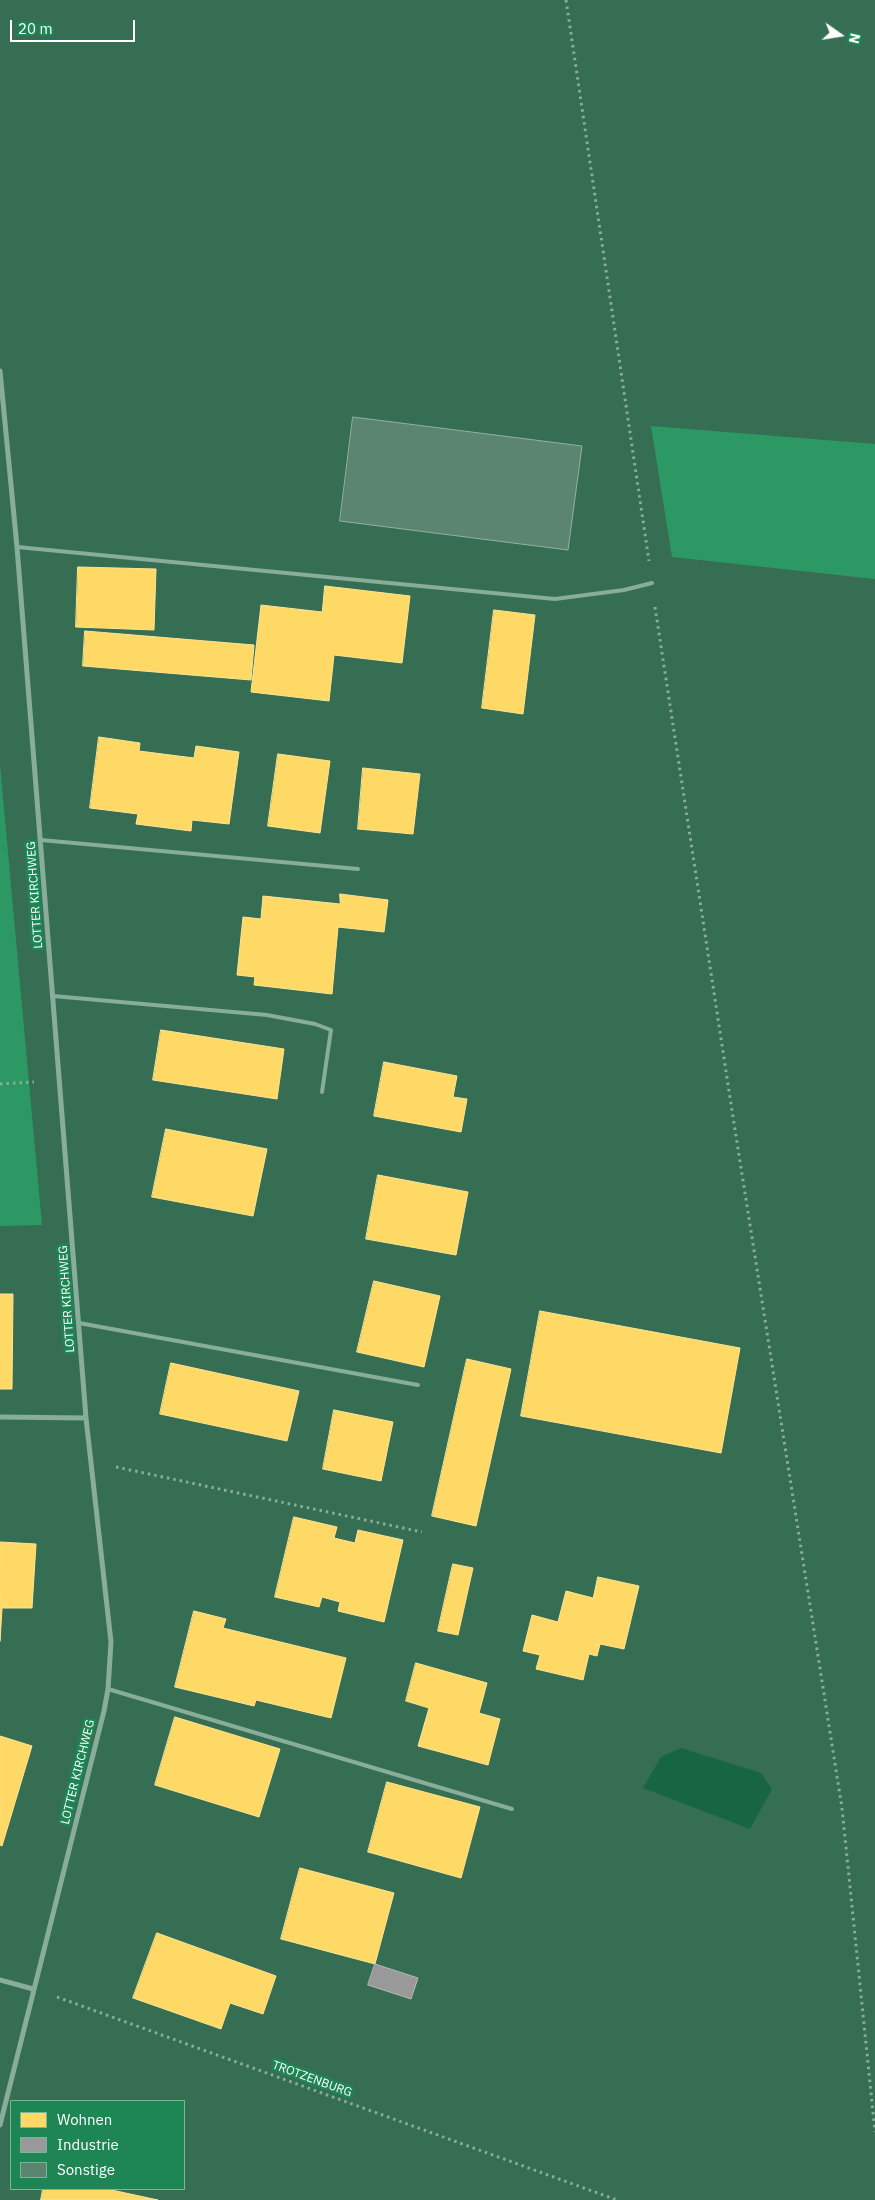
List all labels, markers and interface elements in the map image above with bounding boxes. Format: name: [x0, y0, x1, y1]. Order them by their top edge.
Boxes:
scale bar: [12, 10, 138, 42]
north arrow: [815, 10, 865, 60]
text: 20 m: [18, 19, 53, 38]
text: N: [845, 31, 865, 45]
street label: LOTTER KIRCHWEG: [24, 841, 46, 949]
street label: LOTTER KIRCHWEG: [56, 1245, 78, 1353]
street label: LOTTER KIRCHWEG: [58, 1718, 98, 1826]
street label: TROTZENBURG: [270, 2058, 354, 2100]
legend: [10, 2100, 185, 2190]
text: Wohnen: [57, 2110, 112, 2129]
text: Industrie: [57, 2135, 119, 2154]
text: Sonstige: [57, 2160, 115, 2179]

